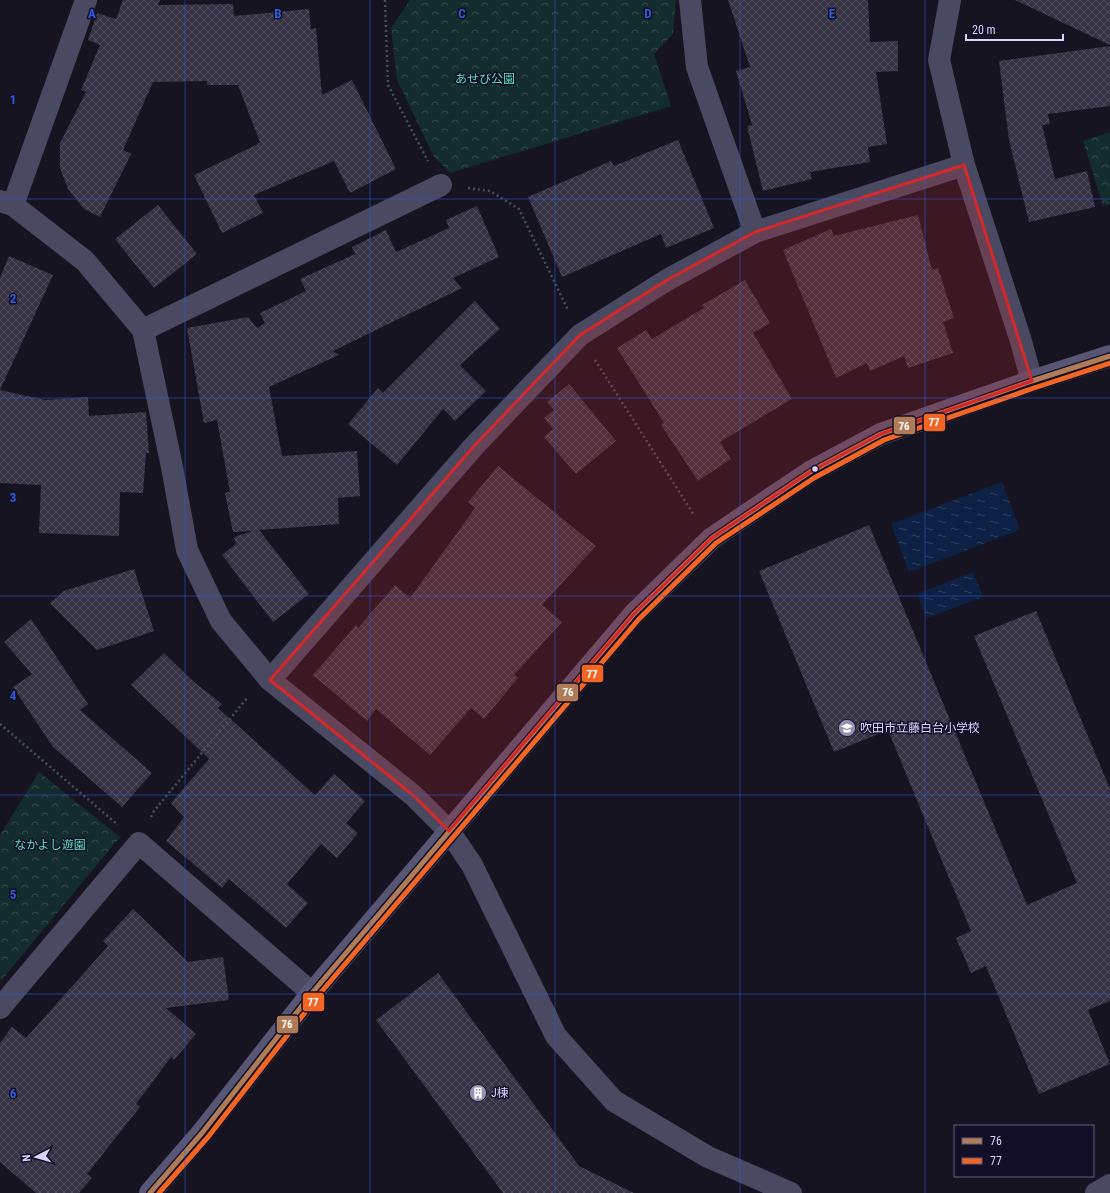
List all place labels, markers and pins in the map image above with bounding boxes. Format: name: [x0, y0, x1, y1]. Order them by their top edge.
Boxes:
unlabelled marker: [810, 464, 820, 474]
school or university icon: 吹田市立藤白台小学校: [837, 718, 857, 738]
place label: 吹田市立藤白台小学校: [860, 721, 980, 735]
building icon: J棟: [468, 1083, 488, 1103]
place label: J棟: [491, 1086, 509, 1100]

